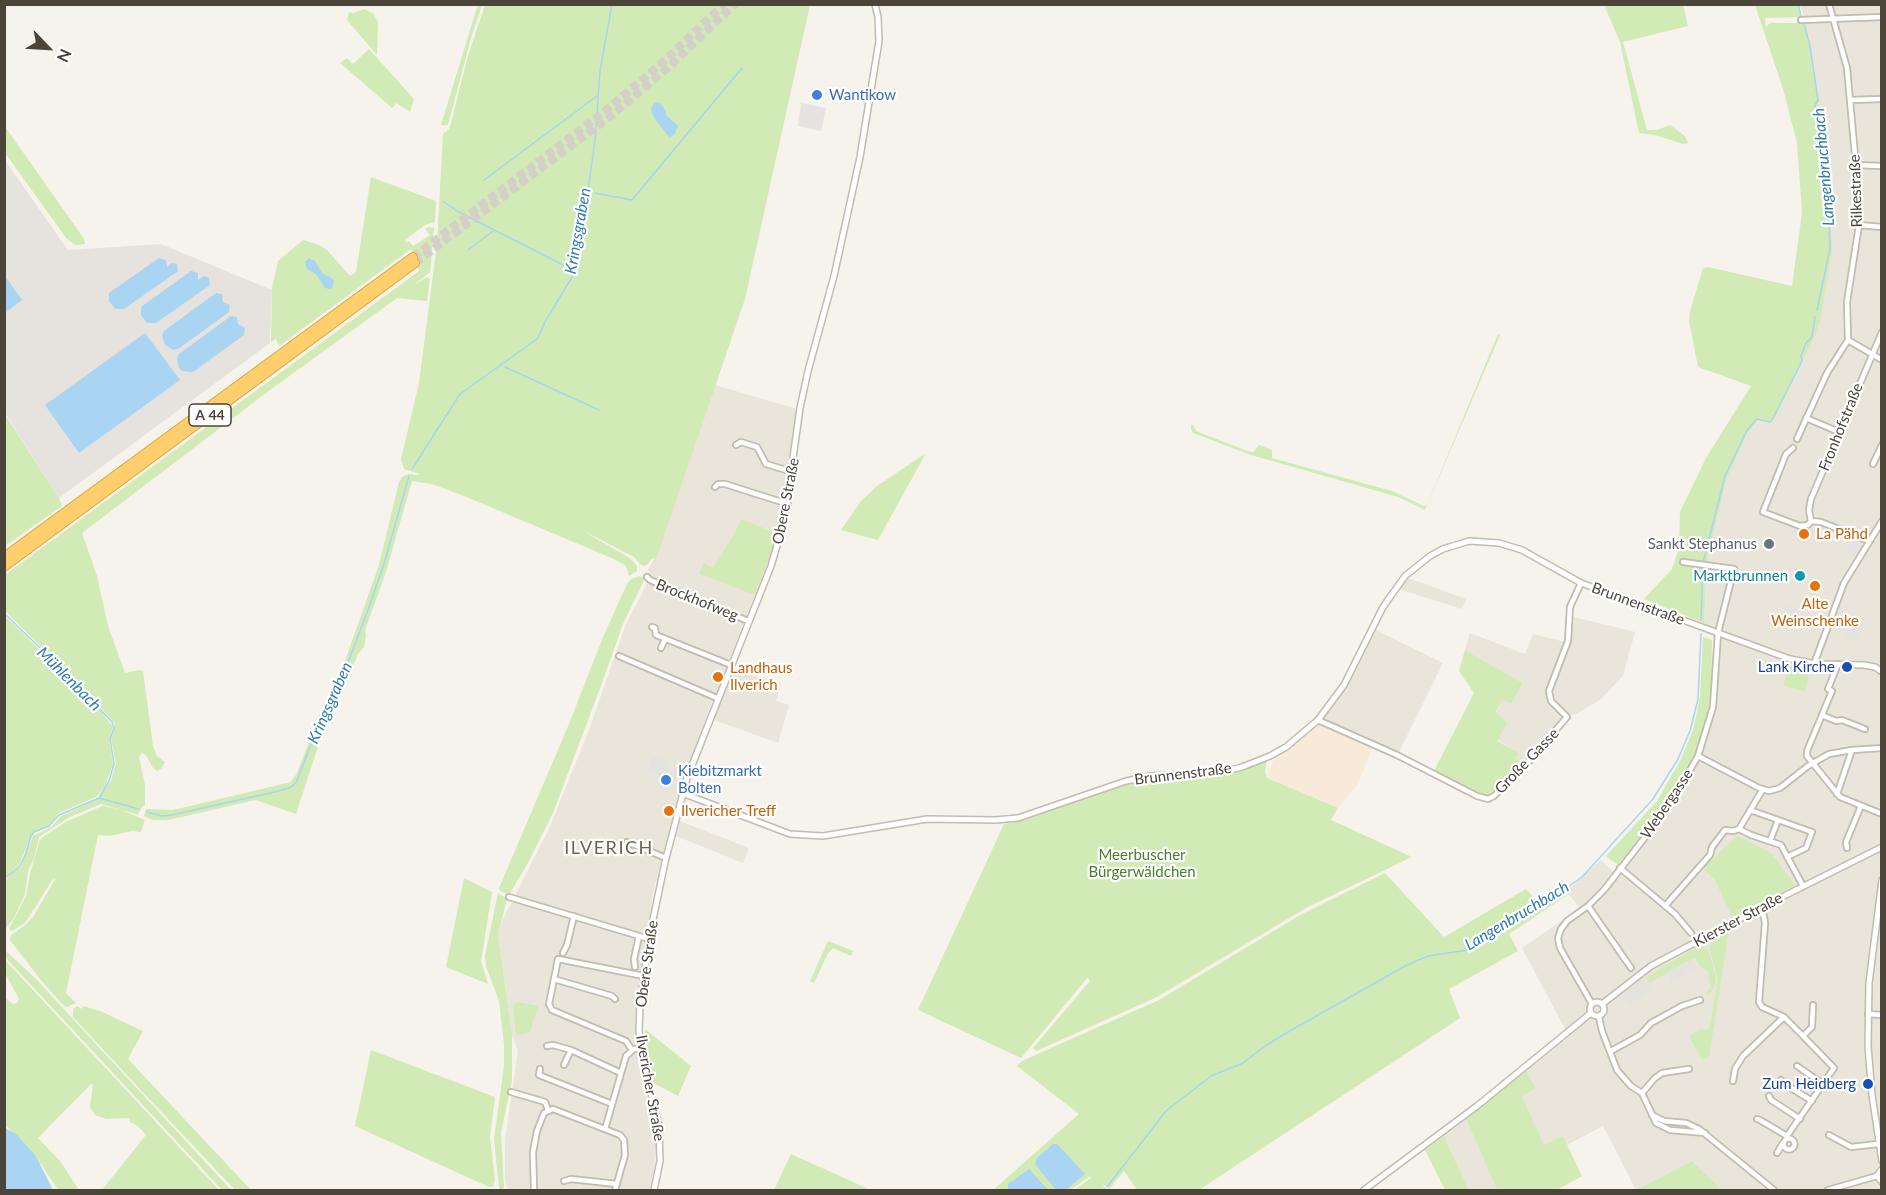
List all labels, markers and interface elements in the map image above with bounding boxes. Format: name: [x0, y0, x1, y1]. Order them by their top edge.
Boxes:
north arrow: [18, 18, 78, 78]
text: N: [54, 46, 76, 65]
place label: Wantikow: [829, 86, 896, 104]
marker: Wantikow: [810, 88, 824, 102]
water label: Langenbruchbach: [1809, 107, 1839, 227]
street label: Rilkestraße: [1846, 154, 1866, 228]
water label: Kringsgraben: [561, 186, 595, 276]
street label: Fronhofstraße: [1815, 380, 1867, 474]
road number: A 44: [189, 404, 231, 426]
street label: Obere Straße: [769, 456, 803, 546]
place label: La Pähd: [1816, 525, 1868, 543]
marker: La Pähd: [1797, 527, 1811, 541]
place label: Sankt Stephanus: [1648, 535, 1757, 553]
marker: Sankt Stephanus: [1762, 537, 1776, 551]
place label: Marktbrunnen: [1693, 567, 1788, 585]
marker: Marktbrunnen: [1793, 569, 1807, 583]
street label: Brockhofweg: [653, 575, 741, 625]
street label: Brunnenstraße: [1589, 579, 1687, 629]
marker: Alte Weinschenke: [1808, 579, 1822, 593]
place label: Alte Weinschenke: [1771, 595, 1859, 630]
water label: Mühlenbach: [33, 643, 105, 715]
place label: Lank Kirche: [1758, 658, 1835, 676]
water label: Kringsgraben: [304, 659, 356, 747]
place label: Landhaus Ilverich: [730, 659, 793, 694]
marker: Lank Kirche: [1840, 660, 1854, 674]
marker: Landhaus Ilverich: [711, 670, 725, 684]
street label: Große Gasse: [1491, 724, 1563, 798]
street label: Brunnenstraße: [1133, 759, 1233, 789]
place label: Kiebitzmarkt Bolten: [678, 762, 762, 797]
street label: Webergasse: [1637, 766, 1697, 842]
marker: Kiebitzmarkt Bolten: [659, 773, 673, 787]
place label: Ilvericher Treff: [681, 802, 776, 820]
marker: Ilvericher Treff: [662, 804, 676, 818]
district label: ILVERICH: [564, 837, 654, 859]
park label: Meerbuscher Bürgerwäldchen: [1088, 846, 1196, 881]
water label: Langenbruchbach: [1461, 877, 1573, 955]
street label: Kierster Straße: [1690, 889, 1786, 951]
street label: Obere Straße: [632, 919, 662, 1009]
street label: Ilvericher Straße: [632, 1034, 668, 1142]
place label: Zum Heidberg: [1762, 1075, 1856, 1093]
marker: Zum Heidberg: [1861, 1077, 1875, 1091]

